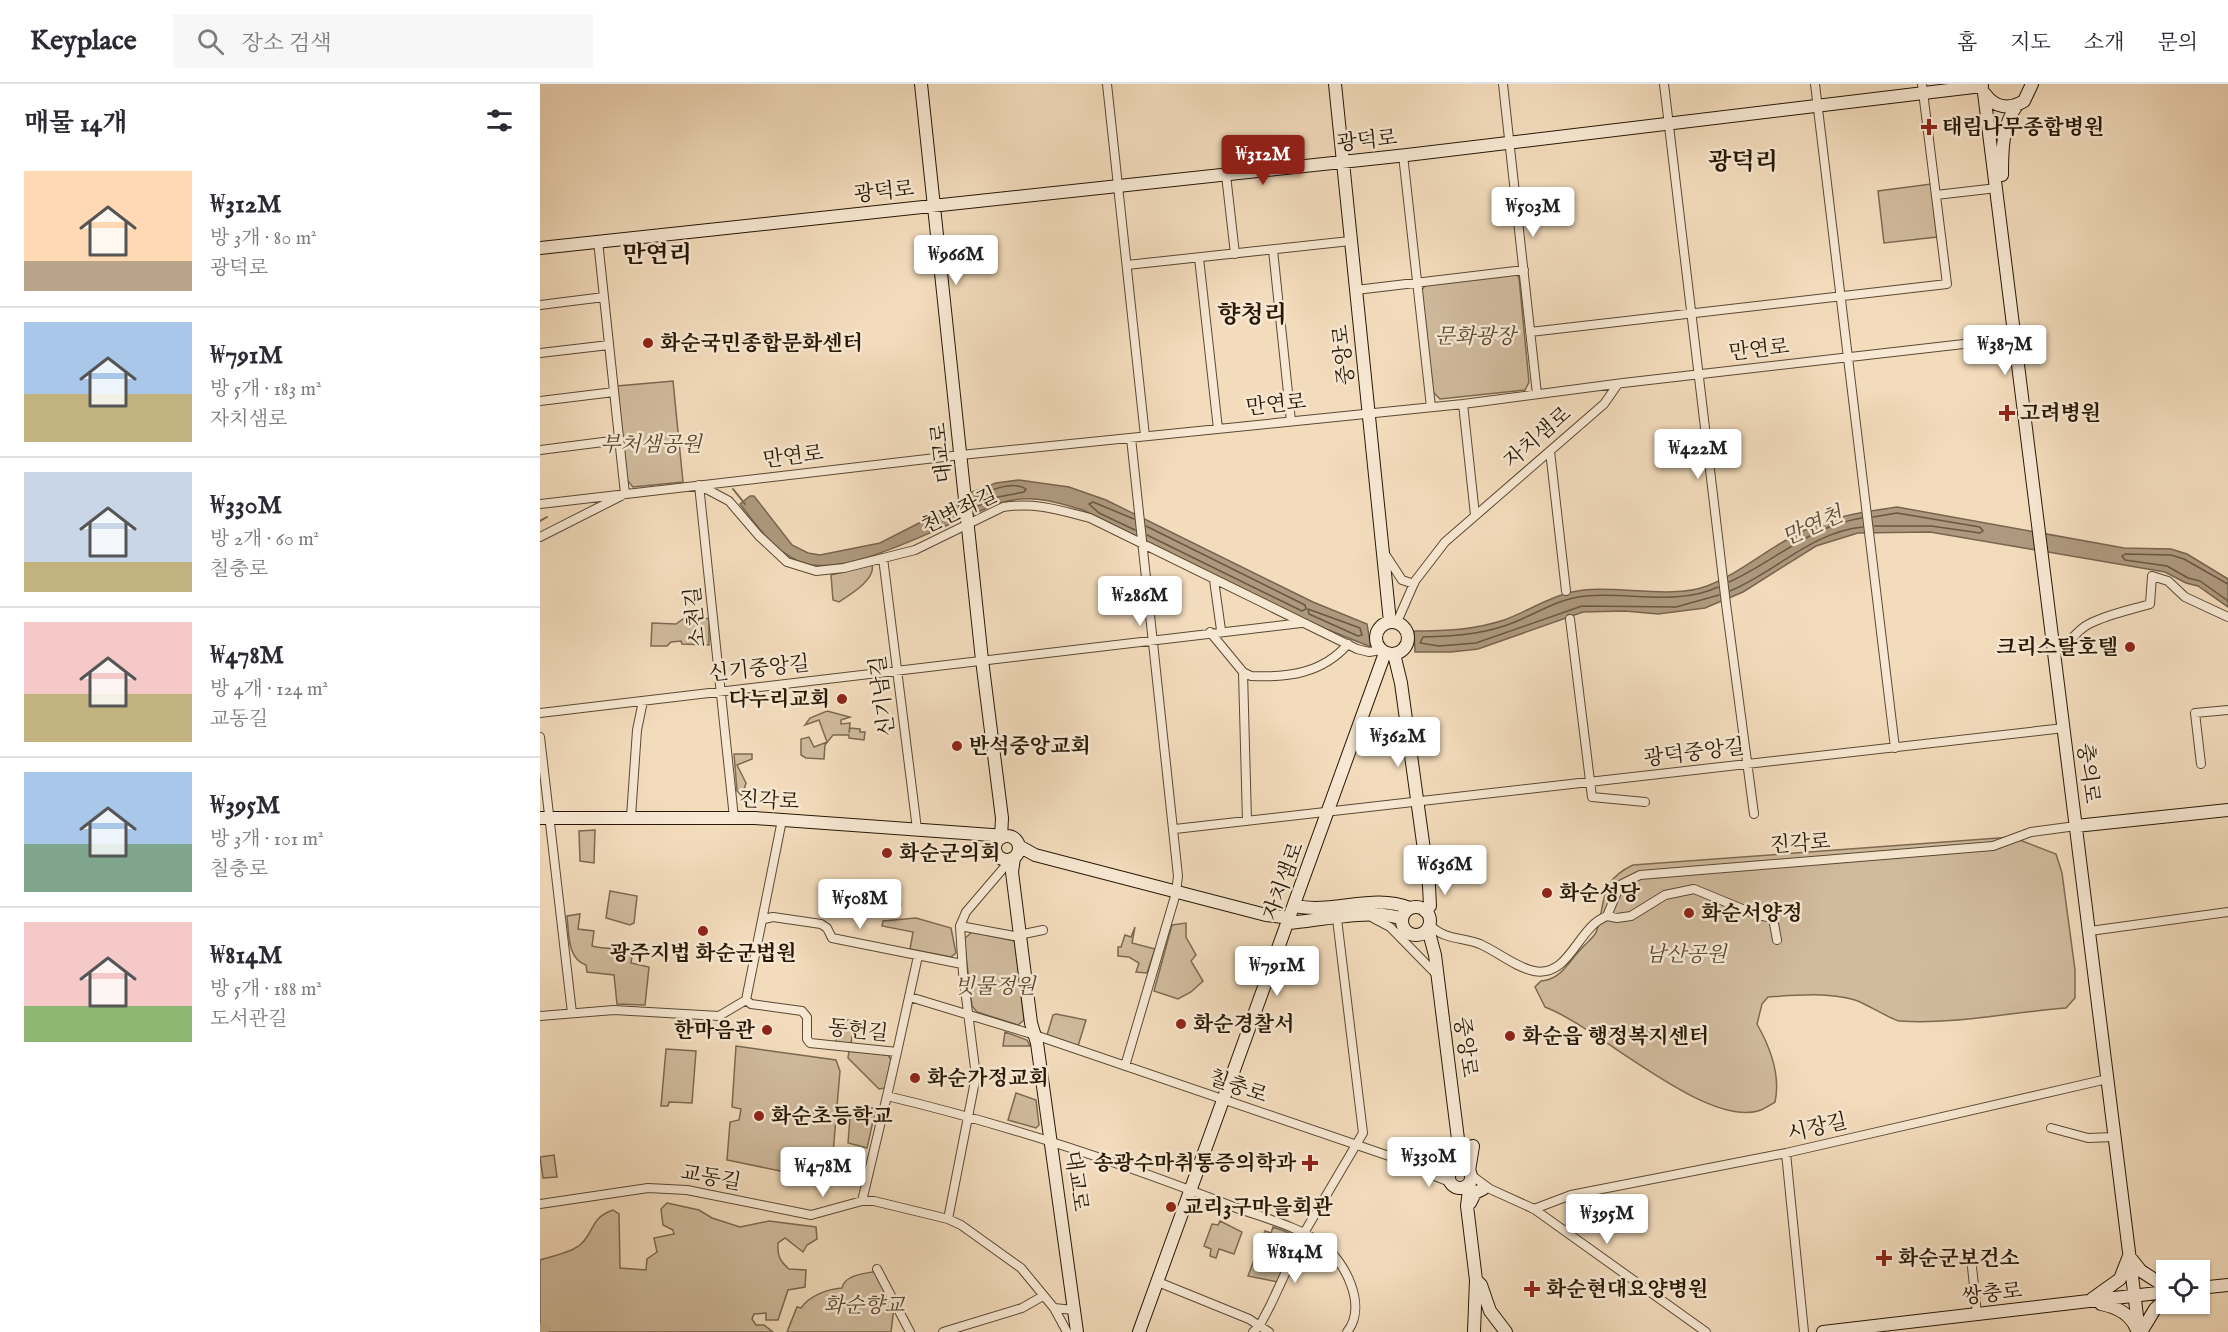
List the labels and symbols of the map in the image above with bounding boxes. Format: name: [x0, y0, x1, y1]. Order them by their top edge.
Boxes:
place label: 태림나무종합병원: [1942, 115, 2104, 142]
marker: 태림나무종합병원: [1920, 118, 1938, 136]
street label: 광덕로: [1335, 125, 1399, 158]
pin: ₩312M: [1221, 135, 1305, 186]
district label: 광덕리: [1708, 147, 1778, 178]
street label: 광덕로: [852, 176, 916, 209]
pin: ₩503M: [1491, 187, 1575, 238]
pin: ₩966M: [914, 235, 998, 286]
district label: 만연리: [622, 240, 692, 271]
district label: 향청리: [1217, 300, 1287, 331]
street label: 중앙로: [1328, 323, 1361, 387]
park label: 문화광장: [1434, 324, 1518, 351]
pin: ₩387M: [1963, 325, 2047, 376]
place label: 화순국민종합문화센터: [660, 331, 863, 358]
street label: 만연로: [1727, 334, 1791, 367]
marker: 화순국민종합문화센터: [641, 336, 655, 350]
street label: 만연로: [1244, 389, 1308, 422]
street label: 자치샘로: [1499, 401, 1577, 475]
place label: 고려병원: [2020, 401, 2101, 428]
marker: 고려병원: [1998, 404, 2016, 422]
street label: 대교로: [926, 421, 959, 485]
pin: ₩422M: [1656, 429, 1740, 480]
park label: 부처샘공원: [600, 432, 703, 459]
street label: 만연로: [761, 440, 825, 475]
street label: 천변좌길: [917, 482, 1002, 541]
water label: 만연천: [1778, 500, 1849, 553]
pin: ₩286M: [1098, 576, 1182, 627]
street label: 소천길: [680, 585, 713, 649]
place label: 크리스탈호텔: [1996, 635, 2118, 662]
marker: 크리스탈호텔: [2123, 640, 2137, 654]
street label: 신기중앙길: [707, 651, 811, 688]
street label: 신기남길: [865, 654, 902, 738]
place label: 다누리교회: [729, 687, 830, 714]
marker: 다누리교회: [835, 692, 849, 706]
pin: ₩362M: [1356, 717, 1440, 768]
place label: 반석중앙교회: [969, 734, 1091, 761]
street label: 광덕중앙길: [1642, 734, 1746, 773]
marker: 반석중앙교회: [950, 739, 964, 753]
street label: 충의로: [2070, 741, 2105, 805]
street label: 진각로: [738, 786, 800, 817]
street label: 진각로: [1769, 829, 1831, 860]
street label: 자치샘로: [1258, 839, 1311, 924]
place label: 화순군의회: [899, 841, 1000, 868]
pin: ₩636M: [1403, 845, 1487, 896]
marker: 화순군의회: [880, 846, 894, 860]
pin: ₩508M: [818, 879, 902, 930]
place label: 화순성당: [1559, 881, 1641, 908]
marker: 화순성당: [1540, 886, 1554, 900]
place label: 화순서양정: [1701, 901, 1802, 928]
marker: 화순서양정: [1682, 906, 1696, 920]
marker: 광주지법 화순군법원: [696, 924, 710, 938]
place label: 광주지법 화순군법원: [609, 941, 797, 968]
park label: 남산공원: [1645, 942, 1728, 969]
pin: ₩791M: [1235, 946, 1319, 997]
park label: 빗물정원: [954, 974, 1037, 1001]
place label: 화순경찰서: [1193, 1012, 1294, 1039]
street label: 동헌길: [826, 1015, 890, 1048]
street label: 중앙로: [1447, 1015, 1482, 1079]
marker: 화순경찰서: [1174, 1017, 1188, 1031]
place label: 한마음관: [674, 1018, 756, 1045]
marker: 한마음관: [760, 1023, 774, 1037]
place label: 화순읍 행정복지센터: [1522, 1024, 1709, 1051]
marker: 화순읍 행정복지센터: [1503, 1029, 1517, 1043]
street label: 칠충로: [1204, 1065, 1271, 1110]
place label: 화순가정교회: [927, 1066, 1049, 1093]
marker: 화순가정교회: [908, 1071, 922, 1085]
place label: 화순초등학교: [771, 1104, 893, 1131]
street label: 시장길: [1785, 1108, 1850, 1148]
marker: 화순초등학교: [752, 1109, 766, 1123]
pin: ₩330M: [1387, 1137, 1471, 1188]
pin: ₩478M: [781, 1147, 865, 1198]
street label: 대교로: [1058, 1149, 1093, 1213]
place label: 송광수마취통증의학과: [1093, 1151, 1297, 1178]
marker: 송광수마취통증의학과: [1301, 1154, 1319, 1172]
street label: 교동길: [678, 1160, 743, 1197]
pin: ₩395M: [1565, 1194, 1649, 1245]
place label: 교리3구마을회관: [1183, 1195, 1334, 1222]
marker: 교리3구마을회관: [1164, 1200, 1178, 1214]
pin: ₩814M: [1253, 1233, 1337, 1284]
place label: 화순군보건소: [1898, 1246, 2020, 1273]
marker: 화순군보건소: [1875, 1249, 1893, 1267]
place label: 화순현대요양병원: [1546, 1277, 1708, 1304]
street label: 쌍충로: [1960, 1278, 2024, 1311]
marker: 화순현대요양병원: [1523, 1280, 1541, 1298]
park label: 화순향교: [823, 1293, 905, 1320]

